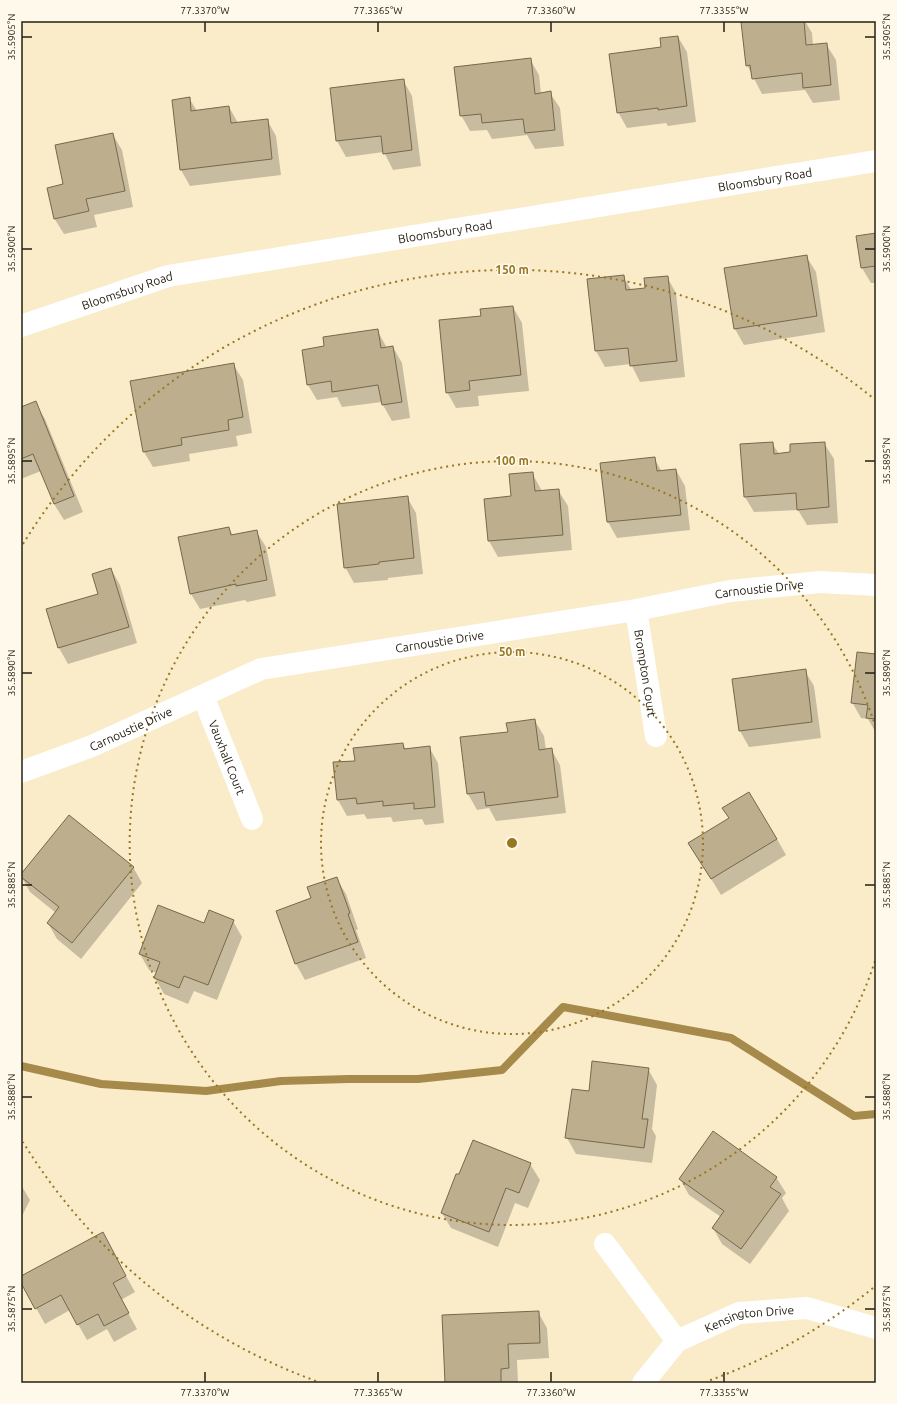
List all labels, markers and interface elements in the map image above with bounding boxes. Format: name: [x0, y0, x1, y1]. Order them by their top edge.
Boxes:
text: 77.3370°W: [181, 5, 229, 16]
text: 77.3365°W: [354, 5, 402, 16]
text: 77.3360°W: [527, 5, 575, 16]
text: 77.3355°W: [700, 5, 748, 16]
text: 35.5905°N: [6, 14, 17, 60]
text: 35.5905°N: [881, 14, 892, 60]
street label: Bloomsbury Road: [717, 165, 813, 193]
street label: Bloomsbury Road: [397, 217, 493, 245]
text: 35.5900°N: [6, 226, 17, 272]
text: 35.5900°N: [881, 226, 892, 272]
text: 150 m: [495, 263, 529, 276]
street label: Bloomsbury Road: [80, 269, 173, 311]
text: 35.5895°N: [6, 438, 17, 484]
text: 35.5895°N: [881, 438, 892, 484]
text: 100 m: [495, 454, 529, 467]
street label: Carnoustie Drive: [713, 577, 804, 600]
street label: Carnoustie Drive: [394, 628, 485, 654]
street label: Brompton Court: [633, 629, 659, 718]
text: 50 m: [499, 645, 525, 658]
text: 35.5890°N: [6, 650, 17, 696]
text: 35.5890°N: [881, 650, 892, 696]
street label: Carnoustie Drive: [87, 704, 174, 753]
street label: Vauxhall Court: [207, 718, 248, 797]
centre of rings: [505, 836, 519, 850]
text: 35.5885°N: [6, 862, 17, 908]
text: 35.5885°N: [881, 862, 892, 908]
text: 35.5880°N: [6, 1074, 17, 1120]
text: 35.5880°N: [881, 1074, 892, 1120]
text: 35.5875°N: [6, 1286, 17, 1332]
text: 35.5875°N: [881, 1286, 892, 1332]
street label: Kensington Drive: [702, 1302, 794, 1334]
text: 77.3370°W: [181, 1387, 229, 1398]
text: 77.3365°W: [354, 1387, 402, 1398]
text: 77.3360°W: [527, 1387, 575, 1398]
text: 77.3355°W: [700, 1387, 748, 1398]

